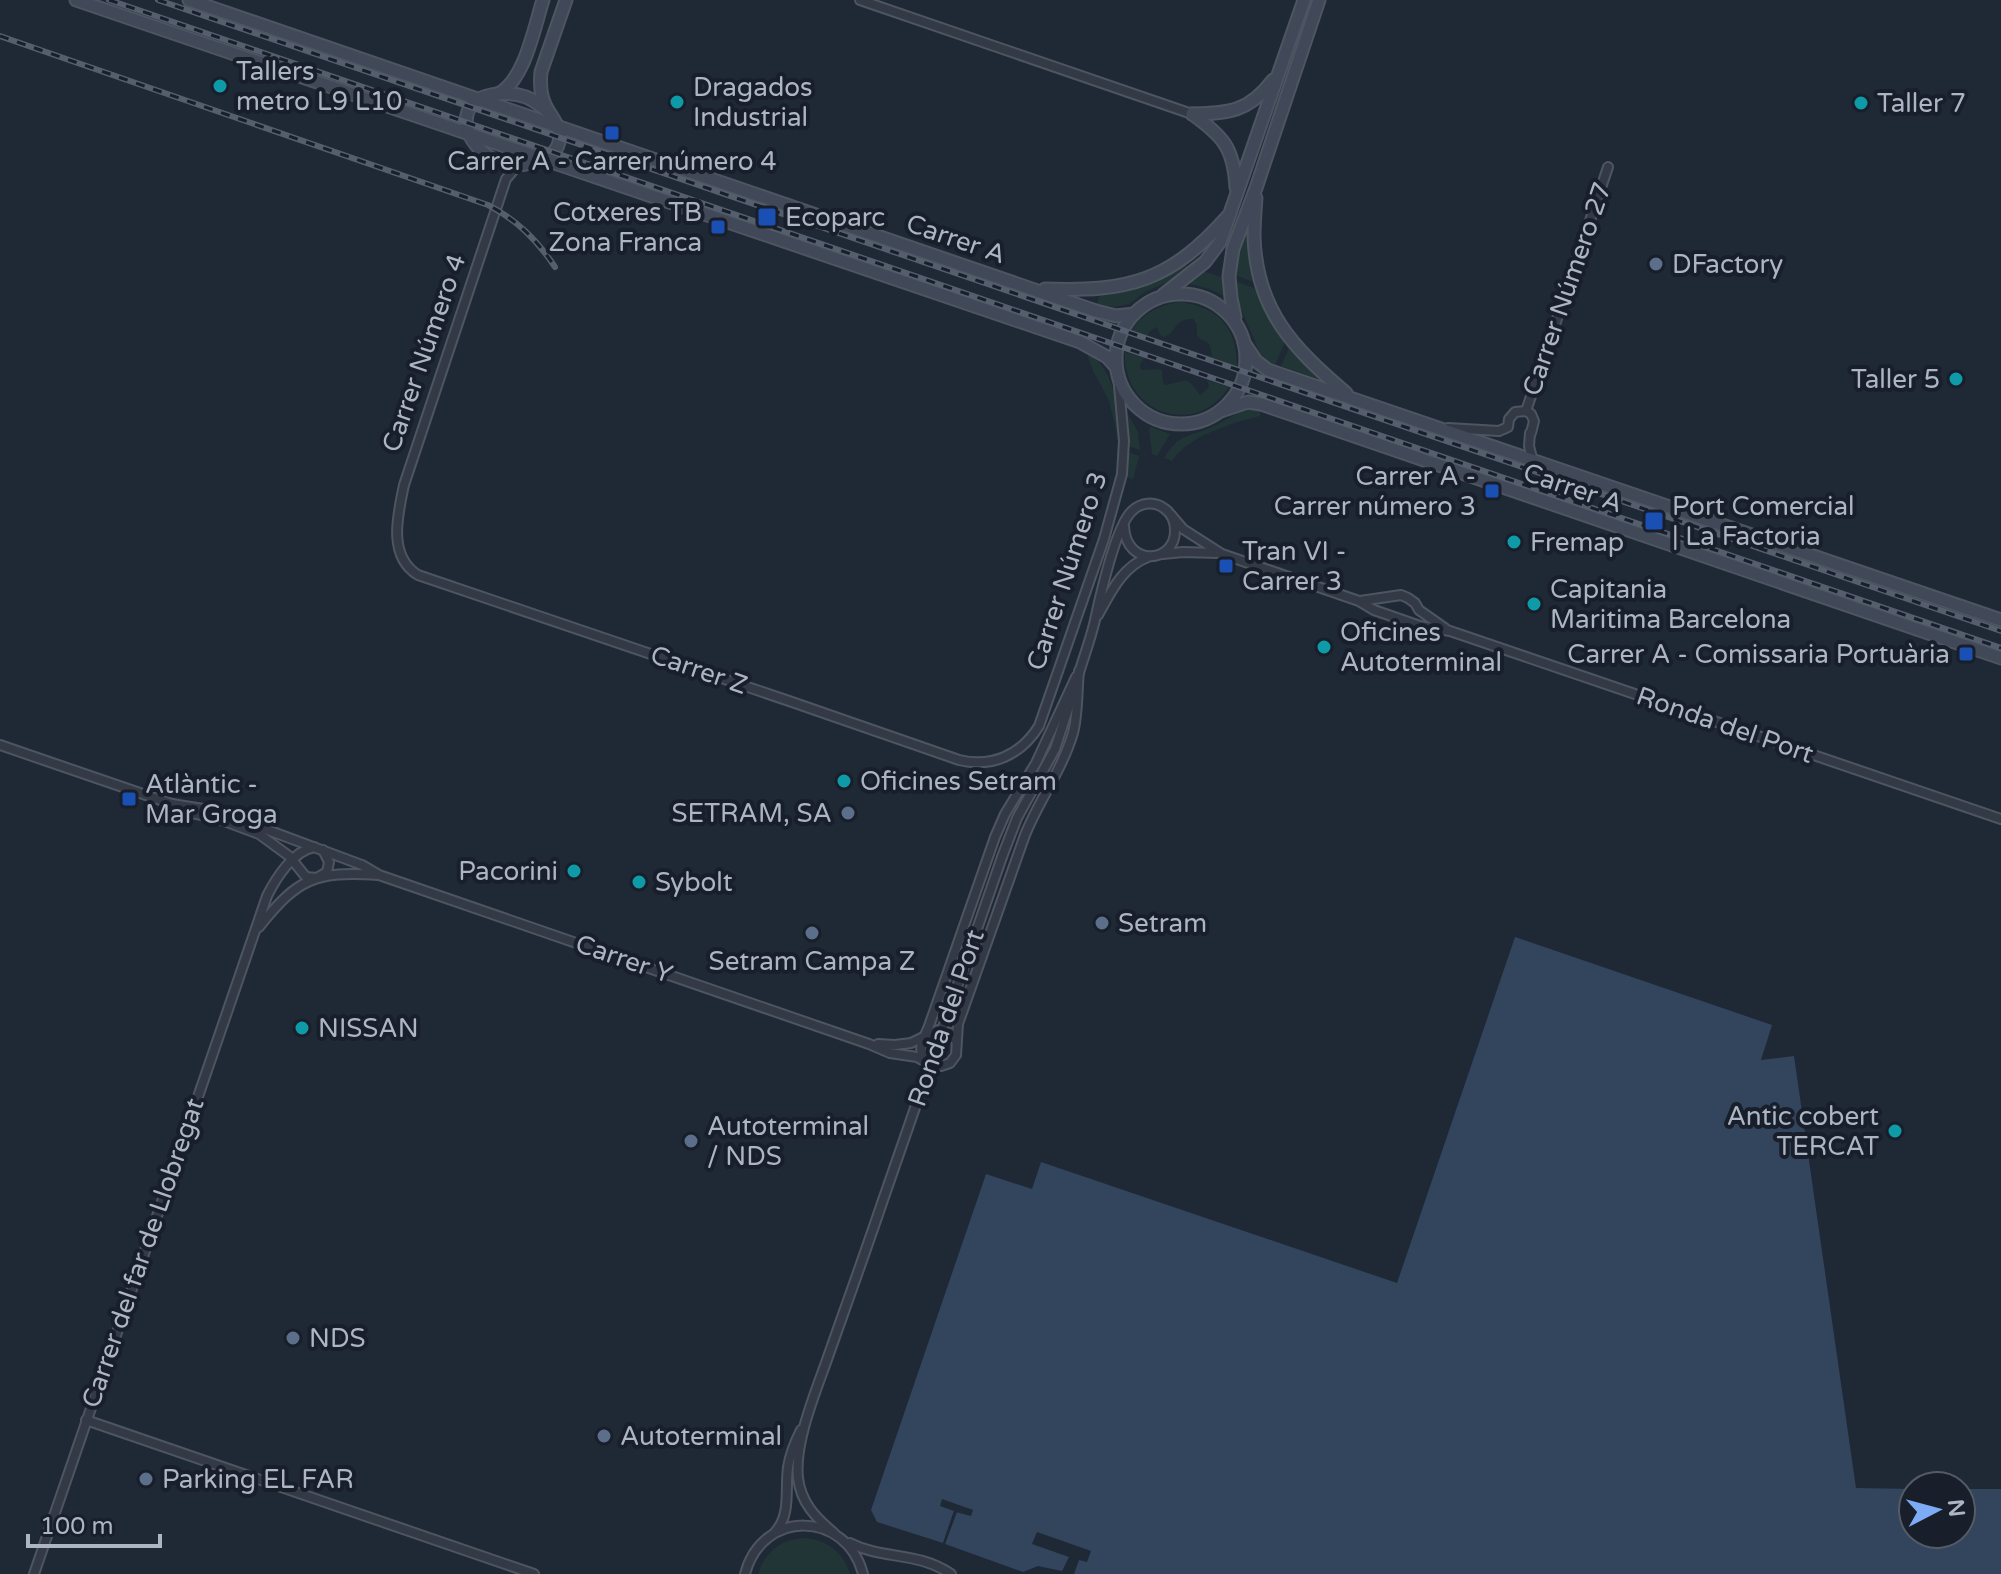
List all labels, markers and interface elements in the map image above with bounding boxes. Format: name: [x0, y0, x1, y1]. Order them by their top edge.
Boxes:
place label: Tallers metro L9 L10: [236, 56, 402, 117]
place label: Dragados Industrial: [693, 72, 813, 133]
marker: Tallers metro L9 L10: [211, 77, 229, 95]
place label: Taller 7: [1877, 88, 1966, 119]
marker: Dragados Industrial: [668, 93, 686, 111]
marker: Taller 7: [1852, 94, 1870, 112]
marker: Carrer A - Carrer número 4: [603, 124, 621, 142]
place label: Carrer A - Carrer número 4: [447, 146, 777, 177]
street label: Carrer Número 27: [1516, 178, 1618, 400]
place label: Cotxeres TB Zona Franca: [548, 197, 702, 258]
place label: Ecoparc: [785, 202, 885, 233]
marker: Ecoparc: [756, 206, 778, 228]
street label: Carrer A: [902, 208, 1010, 270]
marker: Cotxeres TB Zona Franca: [709, 218, 727, 236]
place label: DFactory: [1672, 249, 1783, 280]
street label: Carrer Número 4: [376, 250, 472, 456]
marker: DFactory: [1647, 255, 1665, 273]
place label: Taller 5: [1851, 364, 1940, 395]
marker: Taller 5: [1947, 370, 1965, 388]
street label: Carrer A: [1519, 457, 1627, 519]
place label: Carrer A - Carrer número 3: [1274, 461, 1476, 522]
street label: Carrer Número 3: [1020, 468, 1114, 674]
marker: Carrer A - Carrer número 3: [1483, 482, 1501, 500]
place label: Port Comercial | La Factoria: [1672, 491, 1855, 552]
marker: Port Comercial | La Factoria: [1643, 510, 1665, 532]
place label: Fremap: [1530, 527, 1624, 558]
marker: Fremap: [1505, 533, 1523, 551]
place label: Tran VI - Carrer 3: [1242, 536, 1346, 597]
marker: Tran VI - Carrer 3: [1217, 557, 1235, 575]
place label: Capitania Maritima Barcelona: [1550, 574, 1791, 635]
marker: Capitania Maritima Barcelona: [1525, 595, 1543, 613]
place label: Oficines Autoterminal: [1340, 617, 1502, 678]
marker: Oficines Autoterminal: [1315, 638, 1333, 656]
street label: Carrer Z: [647, 639, 751, 701]
place label: Carrer A - Comissaria Portuària: [1567, 639, 1950, 670]
marker: Carrer A - Comissaria Portuària: [1957, 645, 1975, 663]
street label: Ronda del Port: [1632, 680, 1818, 770]
place label: Oficines Setram: [860, 766, 1057, 797]
place label: Atlàntic - Mar Groga: [145, 769, 278, 830]
marker: Oficines Setram: [835, 772, 853, 790]
marker: Atlàntic - Mar Groga: [120, 790, 138, 808]
place label: SETRAM, SA: [672, 798, 832, 829]
marker: SETRAM, SA: [839, 804, 857, 822]
place label: Pacorini: [458, 856, 558, 887]
marker: Pacorini: [565, 862, 583, 880]
place label: Sybolt: [655, 867, 733, 898]
marker: Sybolt: [630, 873, 648, 891]
place label: Setram: [1118, 908, 1207, 939]
marker: Setram: [1093, 914, 1111, 932]
marker: Setram Campa Z: [803, 924, 821, 942]
street label: Ronda del Port: [901, 925, 991, 1111]
street label: Carrer Y: [572, 928, 676, 990]
place label: Setram Campa Z: [709, 946, 915, 977]
place label: NISSAN: [318, 1013, 419, 1044]
marker: NISSAN: [293, 1019, 311, 1037]
street label: Carrer del far de Llobregat: [75, 1094, 211, 1412]
place label: Antic cobert TERCAT: [1727, 1101, 1879, 1162]
place label: Autoterminal / NDS: [707, 1111, 869, 1172]
marker: Antic cobert TERCAT: [1886, 1122, 1904, 1140]
marker: Autoterminal / NDS: [682, 1132, 700, 1150]
place label: NDS: [309, 1323, 365, 1354]
marker: NDS: [284, 1329, 302, 1347]
place label: Autoterminal: [620, 1421, 782, 1452]
marker: Autoterminal: [595, 1427, 613, 1445]
place label: Parking EL FAR: [162, 1464, 354, 1495]
marker: Parking EL FAR: [137, 1470, 155, 1488]
north arrow: [1897, 1470, 1977, 1550]
scale bar: [28, 1498, 160, 1548]
text: N: [1942, 1498, 1970, 1518]
text: 100 m: [40, 1512, 114, 1541]

